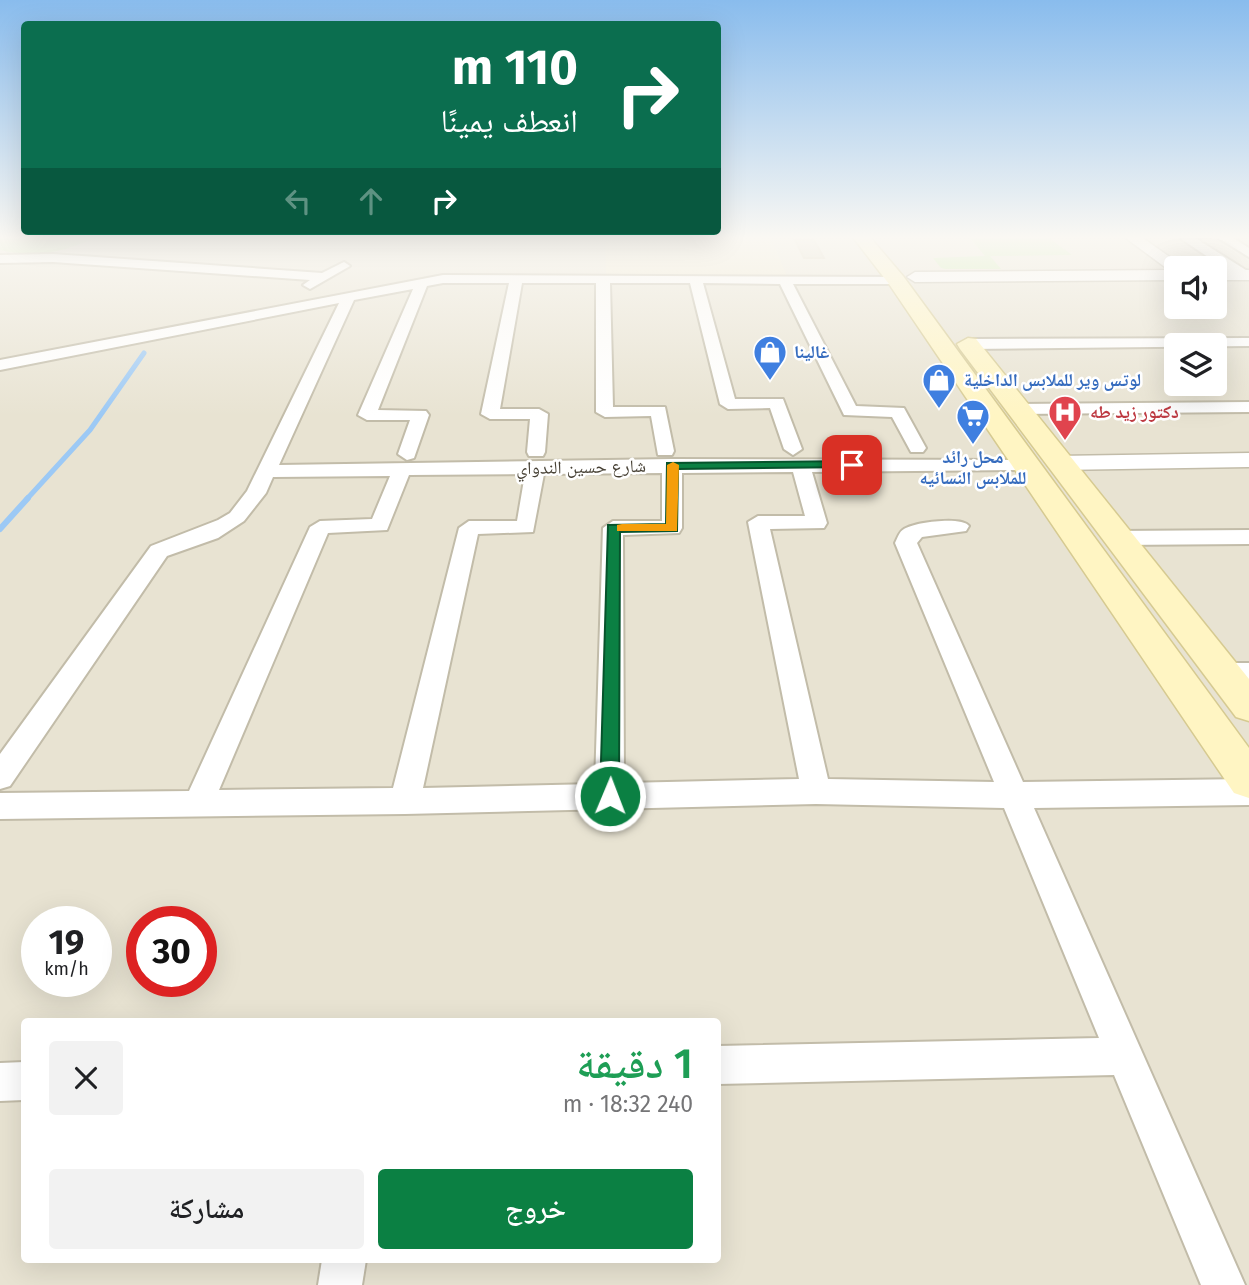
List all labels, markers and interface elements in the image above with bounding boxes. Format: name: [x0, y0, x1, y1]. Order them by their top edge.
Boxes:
text: 110 m: [452, 38, 578, 97]
icon: right: [602, 49, 693, 140]
text: انعطف يمينًا: [440, 102, 578, 140]
icon: left: [279, 182, 317, 220]
icon: ahead: [352, 182, 390, 220]
icon: right: [425, 182, 463, 220]
map controls: [1164, 256, 1227, 396]
button: sound: [1164, 256, 1227, 319]
shop icon: غالينا: [751, 333, 789, 382]
button: layers: [1164, 333, 1227, 396]
place label: غالينا: [794, 341, 829, 363]
shop icon: لوتس وير للملابس الداخلية: [920, 361, 958, 410]
place label: لوتس وير للملابس الداخلية: [964, 369, 1141, 391]
hospital icon: دكتور زيد طه: [1046, 393, 1084, 442]
supermarket icon: محل رائد للملابس النسائيه: [954, 397, 992, 446]
place label: دكتور زيد طه: [1090, 401, 1179, 423]
pin: [822, 435, 882, 495]
icon: arrive: [833, 446, 871, 484]
place label: محل رائد للملابس النسائيه: [920, 446, 1026, 489]
street label: شارع حسين الندواي: [516, 455, 646, 483]
position arrow: [573, 759, 647, 833]
speed limit sign: 30: [126, 906, 217, 997]
text: 19: [49, 921, 84, 963]
text: km/h: [44, 958, 89, 980]
text: 1 دقيقة: [576, 1039, 693, 1089]
button: close: [49, 1041, 123, 1115]
text: 240 m · 18:32: [563, 1090, 693, 1118]
button: مشاركة: [49, 1169, 364, 1249]
button: خروج: [378, 1169, 693, 1249]

